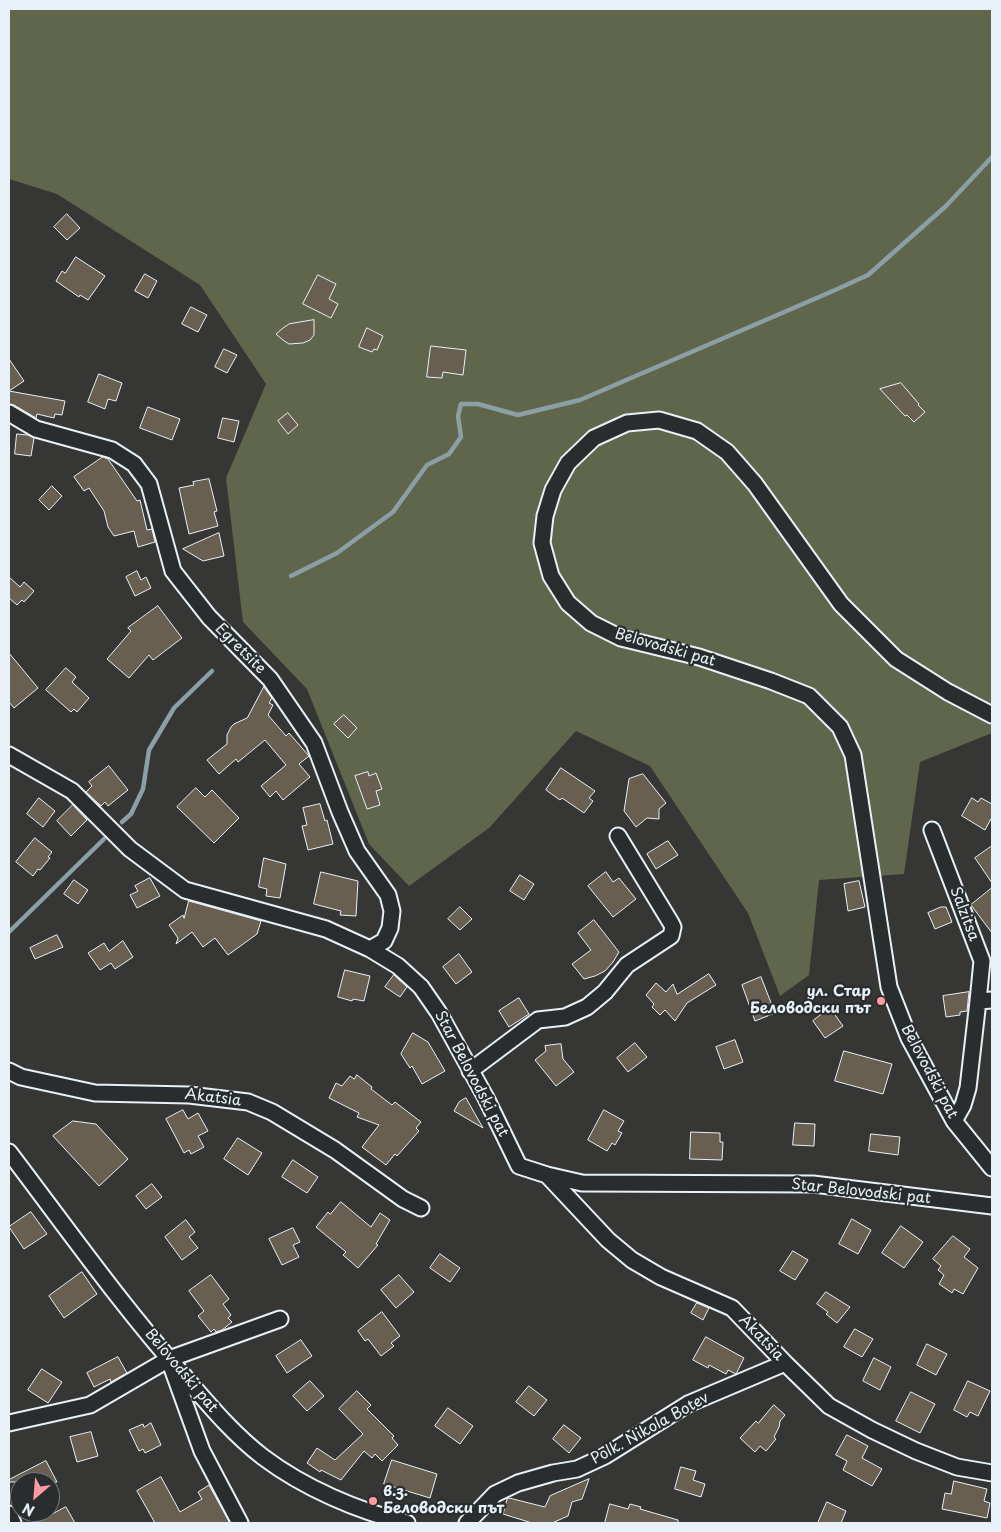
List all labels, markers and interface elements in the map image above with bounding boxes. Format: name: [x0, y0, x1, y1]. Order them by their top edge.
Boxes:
street label: Egretsite: [211, 620, 269, 678]
street label: Belovodski pat: [613, 625, 717, 671]
street label: Salzitsa: [945, 884, 983, 944]
place label: ул. Стар Беловодски път: [750, 983, 871, 1018]
marker: ул. Стар Беловодски път: [875, 995, 887, 1007]
street label: Star Belovodski pat: [430, 1008, 512, 1140]
street label: Belovodski pat: [897, 1022, 961, 1122]
street label: Akatsia: [184, 1086, 242, 1110]
street label: Star Belovodski pat: [790, 1176, 932, 1208]
street label: Akatsia: [735, 1311, 787, 1365]
street label: Belovodski pat: [141, 1325, 221, 1417]
street label: Polk. Nikola Botev: [588, 1389, 712, 1469]
north arrow: [10, 1472, 60, 1522]
place label: в.з. Беловодски път: [383, 1483, 504, 1518]
marker: в.з. Беловодски път: [367, 1495, 379, 1507]
text: N: [19, 1498, 38, 1522]

